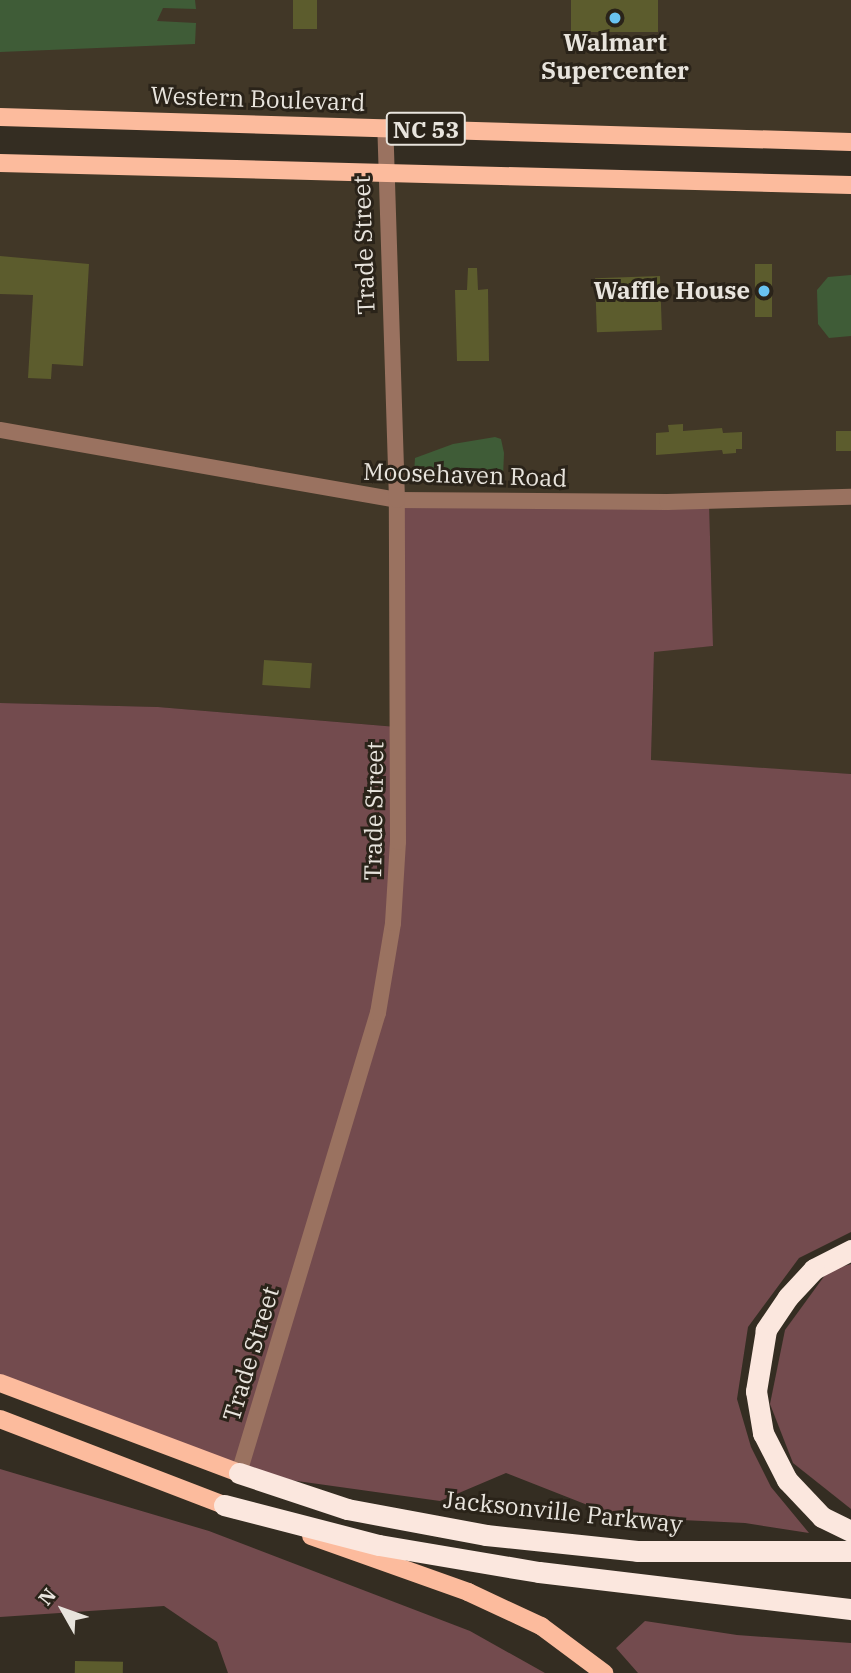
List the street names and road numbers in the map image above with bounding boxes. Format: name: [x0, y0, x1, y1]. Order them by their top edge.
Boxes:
street label: Western Boulevard: [150, 81, 366, 117]
road number: NC 53: [386, 110, 466, 148]
street label: Trade Street: [347, 175, 381, 315]
street label: Moosehaven Road: [362, 457, 568, 493]
street label: Trade Street: [358, 741, 390, 881]
street label: Trade Street: [217, 1283, 285, 1425]
street label: Jacksonville Parkway: [442, 1485, 684, 1539]

